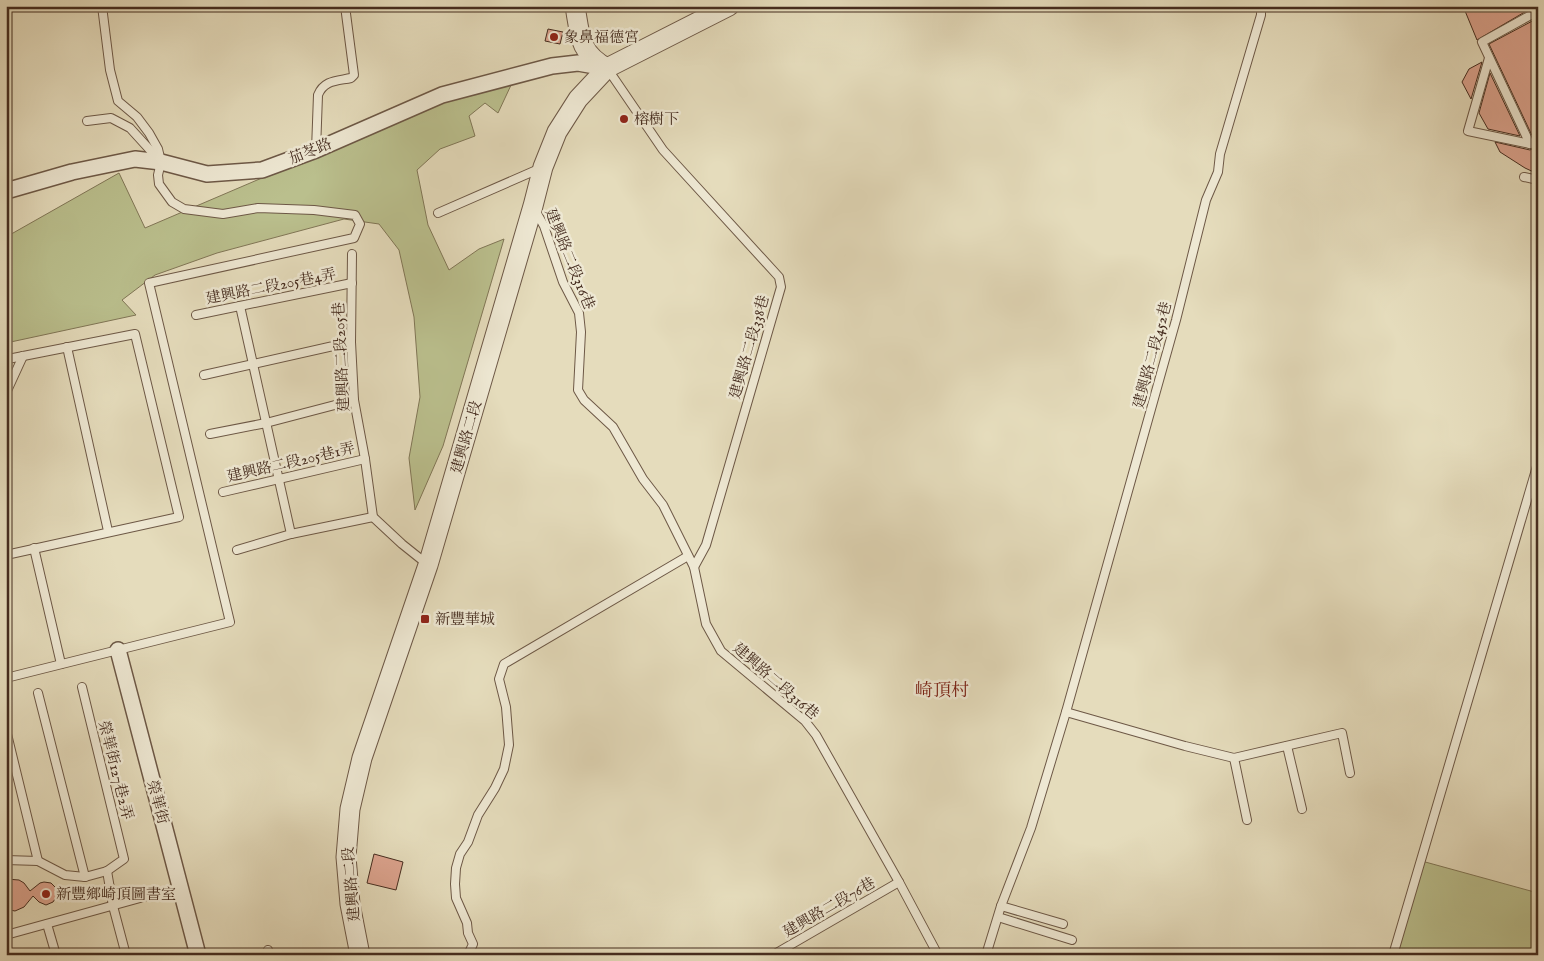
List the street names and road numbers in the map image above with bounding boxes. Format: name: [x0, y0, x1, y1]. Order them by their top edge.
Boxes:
street label: 茄苳路: [286, 134, 335, 169]
street label: 建興路二段316巷: [541, 206, 598, 313]
street label: 建興路二段205巷4弄: [204, 265, 338, 308]
street label: 建興路二段338巷: [726, 293, 773, 401]
street label: 建興路二段452巷: [1129, 300, 1176, 411]
street label: 建興路二段205巷: [329, 302, 354, 412]
street label: 建興路二段: [447, 398, 486, 476]
street label: 建興路二段205巷1弄: [225, 439, 357, 486]
street label: 建興路二段316巷: [729, 639, 822, 724]
street label: 榮華街127巷2弄: [94, 719, 137, 822]
street label: 榮華街: [143, 778, 173, 826]
street label: 建興路二段: [339, 846, 364, 922]
street label: 建興路二段76巷: [780, 873, 879, 942]

